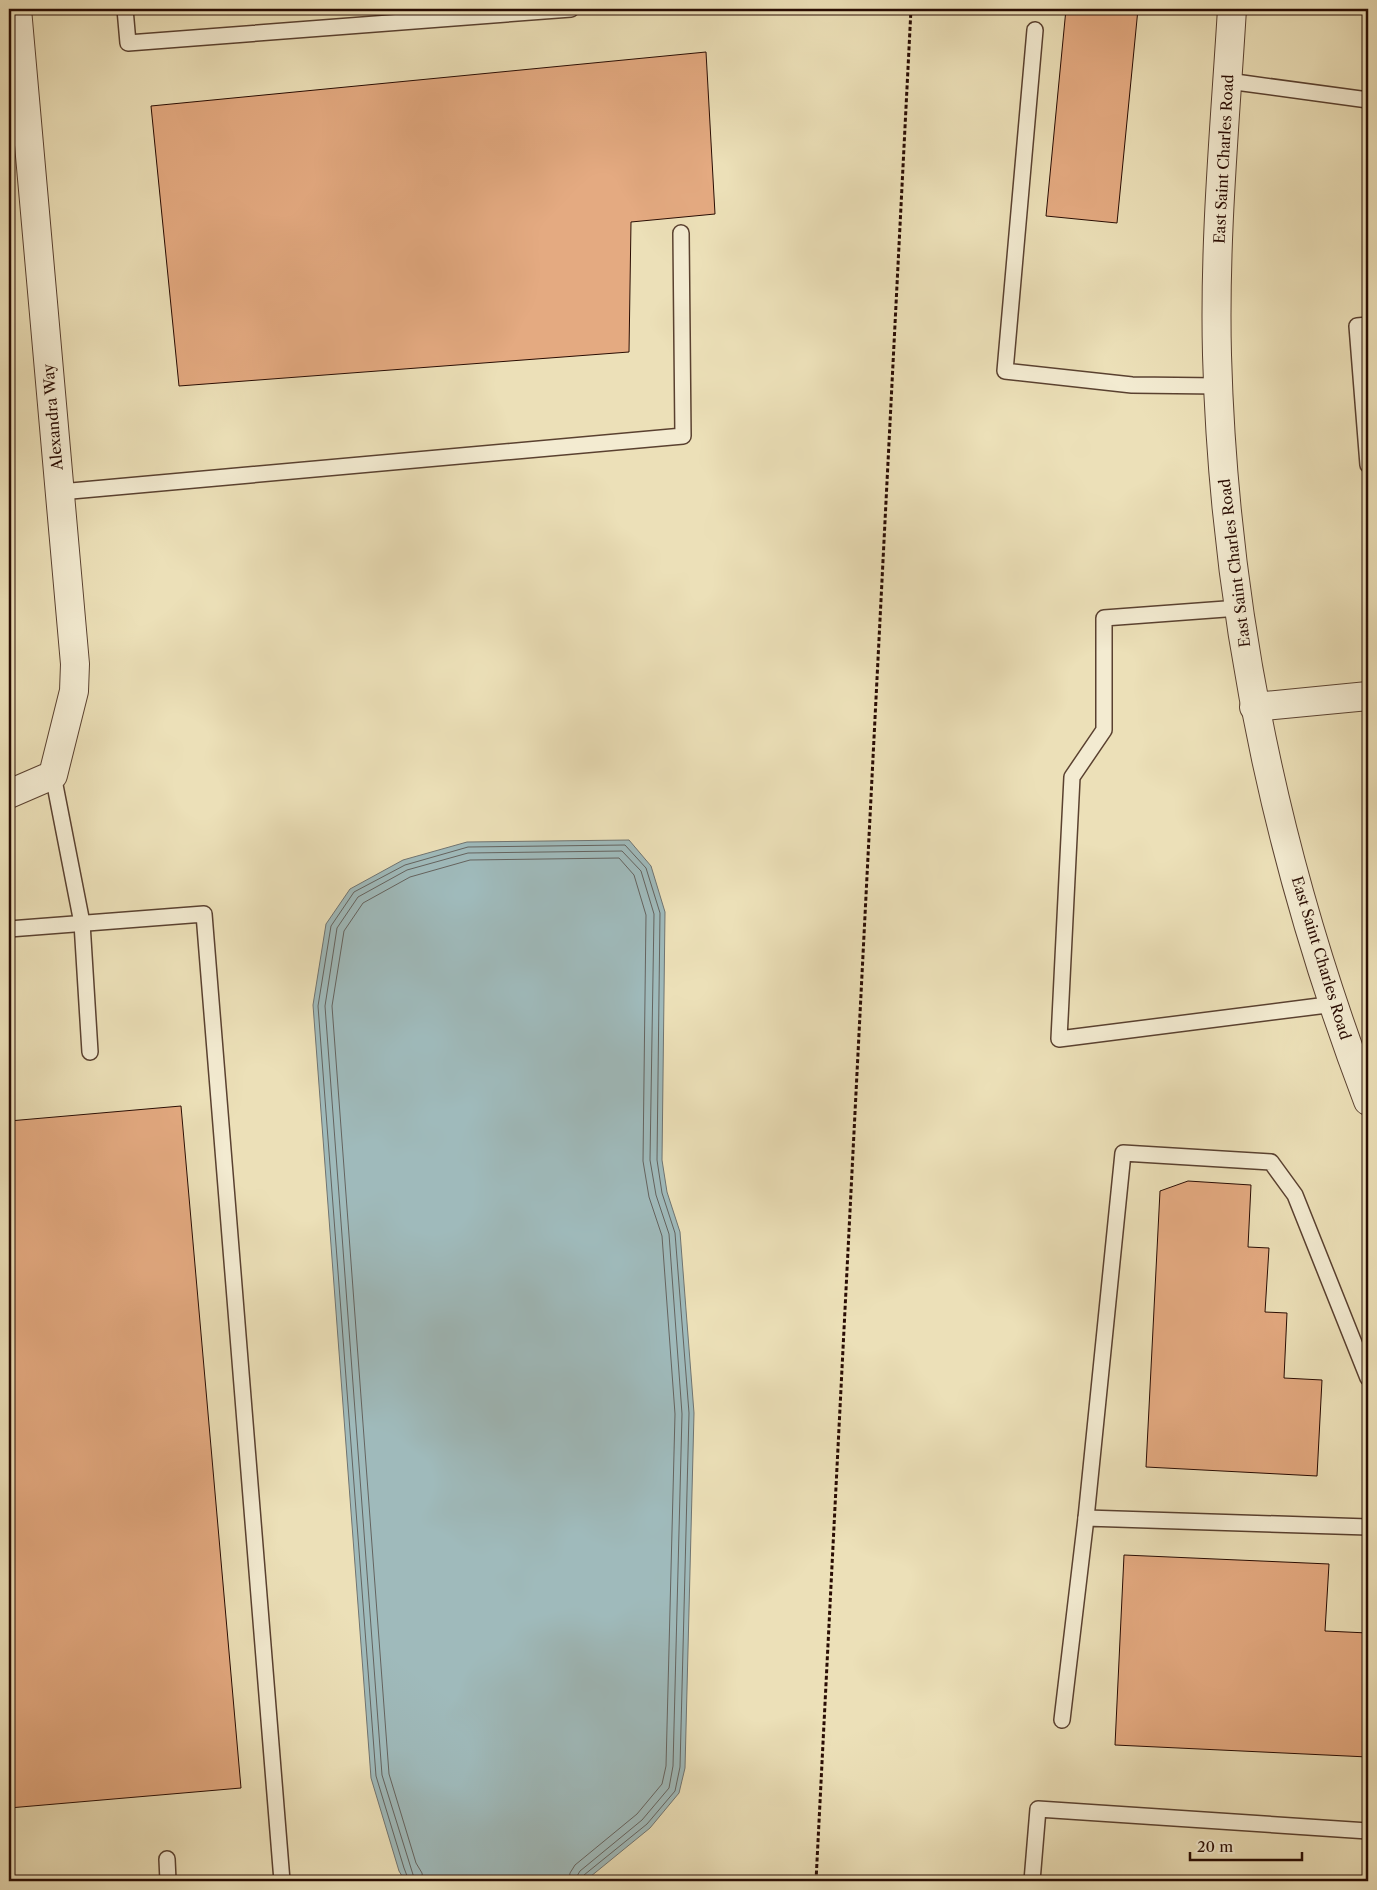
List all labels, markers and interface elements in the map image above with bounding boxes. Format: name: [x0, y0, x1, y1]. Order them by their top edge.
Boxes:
street label: East Saint Charles Road: [1210, 74, 1237, 244]
street label: Alexandra Way: [38, 362, 67, 472]
street label: East Saint Charles Road: [1215, 478, 1254, 648]
street label: East Saint Charles Road: [1288, 874, 1355, 1042]
scale bar: [1190, 1830, 1302, 1862]
text: 20 m: [1197, 1837, 1233, 1856]

